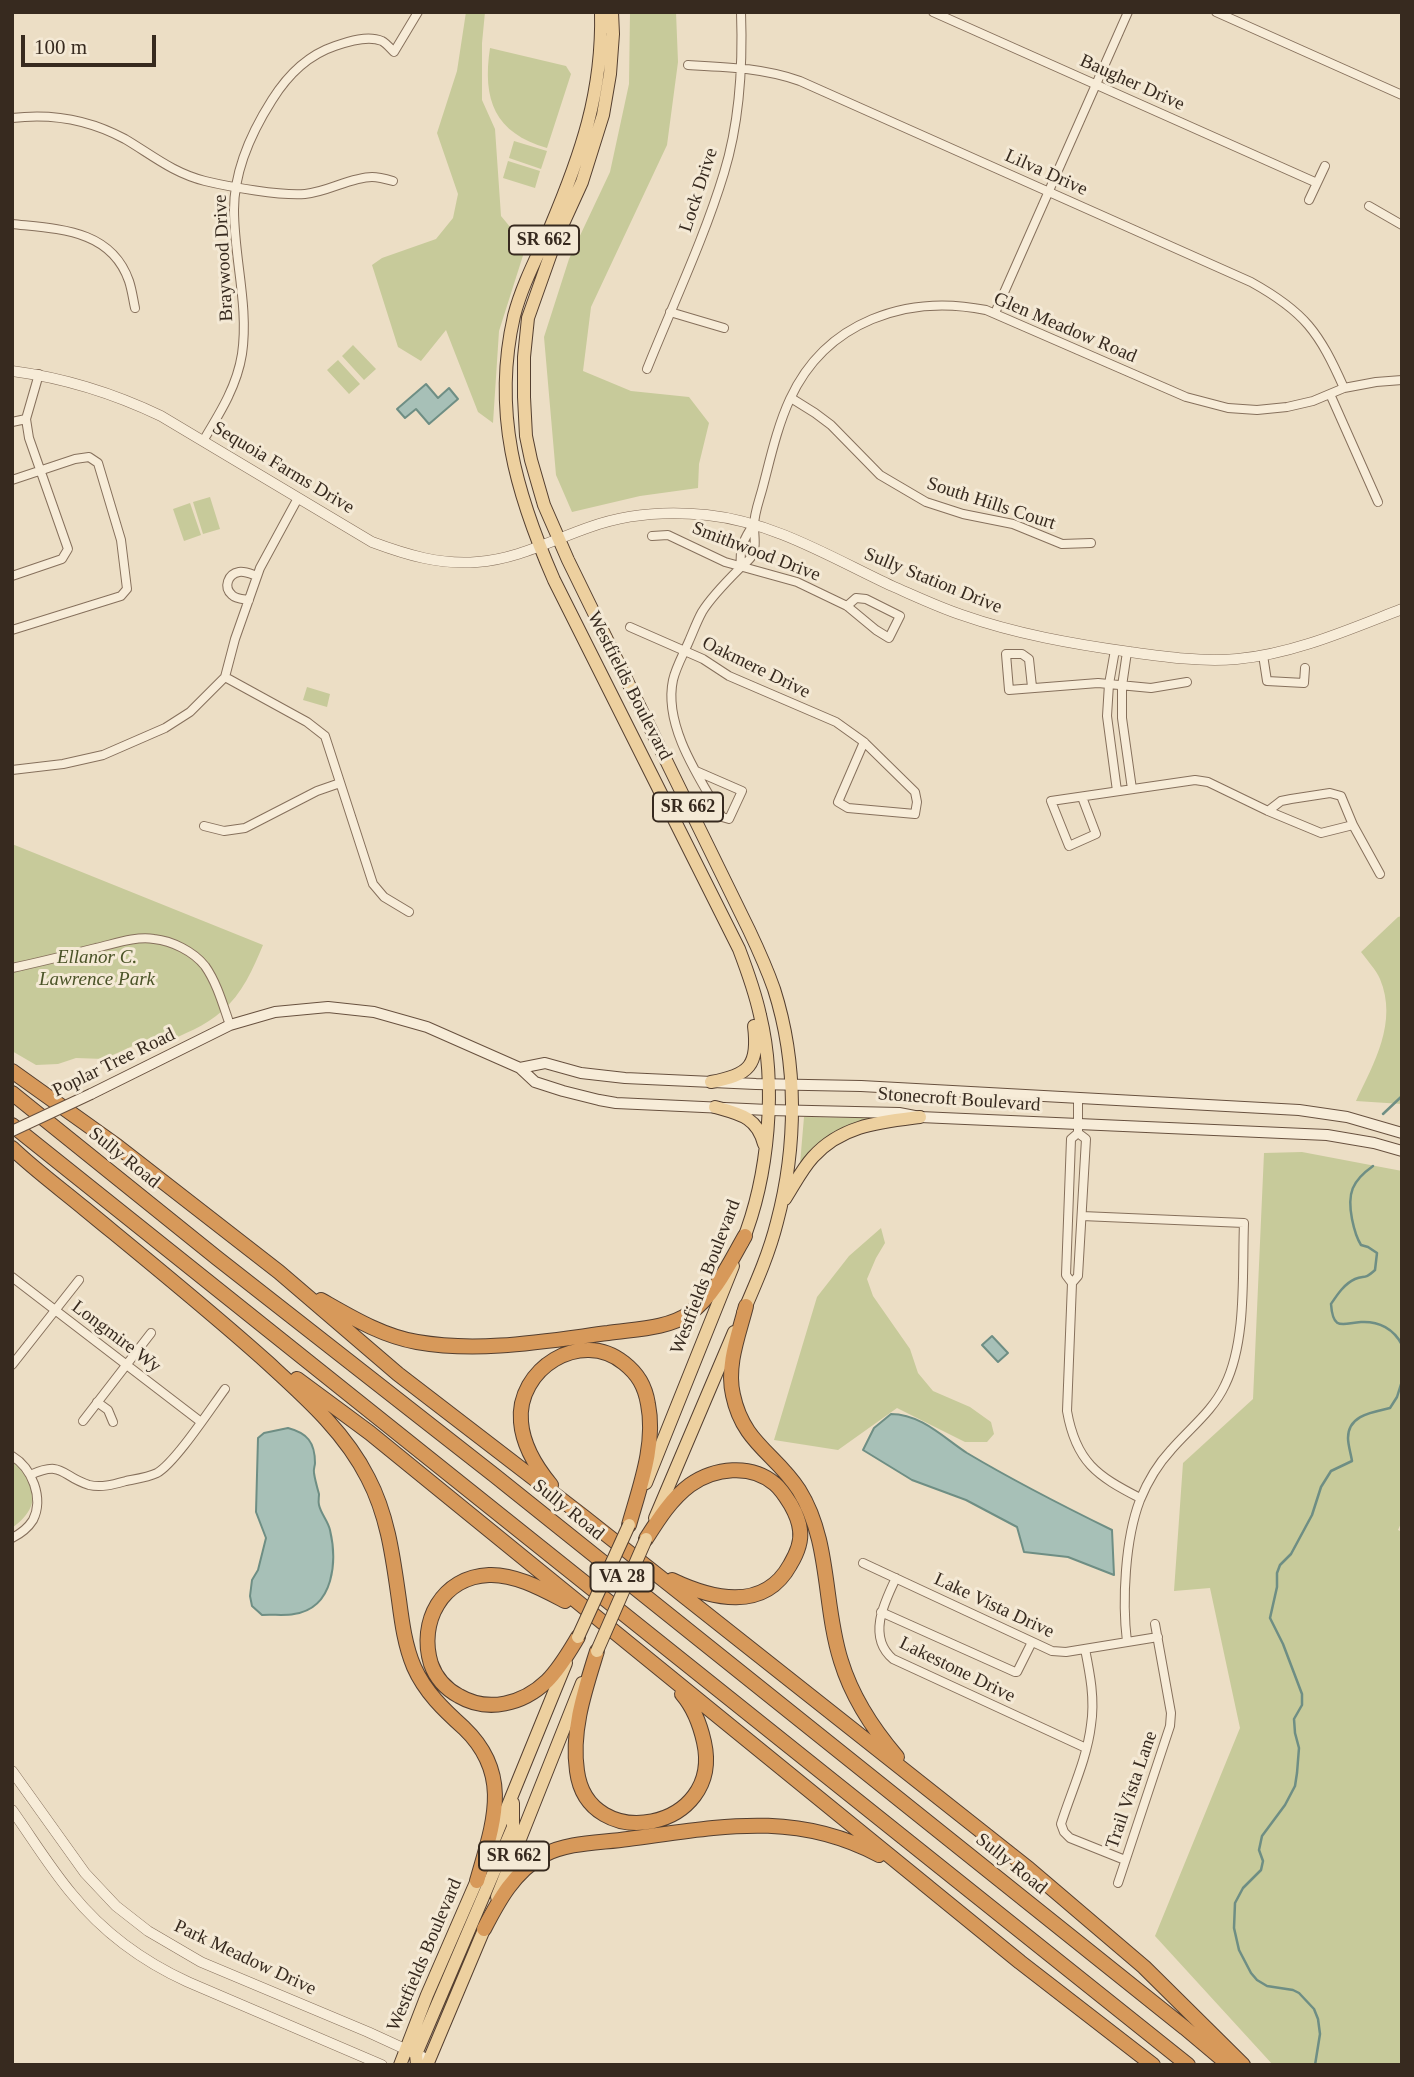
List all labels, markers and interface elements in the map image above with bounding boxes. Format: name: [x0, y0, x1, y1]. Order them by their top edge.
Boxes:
scale bar: [24, 21, 159, 65]
text: 100 m: [34, 35, 87, 59]
street label: Baugher Drive: [1076, 50, 1188, 116]
street label: Lock Drive: [675, 145, 723, 235]
street label: Lilva Drive: [1001, 145, 1091, 201]
street label: Braywood Drive: [209, 194, 239, 322]
road number: SR 662: [509, 226, 579, 254]
street label: Glen Meadow Road: [990, 288, 1140, 368]
street label: Sequoia Farms Drive: [208, 417, 358, 519]
street label: South Hills Court: [924, 472, 1058, 536]
street label: Smithwood Drive: [689, 517, 823, 587]
street label: Sully Station Drive: [861, 543, 1005, 619]
street label: Westfields Boulevard: [582, 608, 676, 764]
street label: Oakmere Drive: [698, 632, 814, 704]
road number: SR 662: [653, 792, 723, 822]
park label: Ellanor C. Lawrence Park: [39, 947, 155, 991]
street label: Poplar Tree Road: [49, 1024, 179, 1102]
street label: Stonecroft Boulevard: [877, 1083, 1041, 1117]
street label: Sully Road: [84, 1122, 164, 1194]
street label: Westfields Boulevard: [666, 1197, 746, 1357]
street label: Longmire Wy: [67, 1296, 165, 1378]
street label: Sully Road: [528, 1474, 608, 1546]
road number: VA 28: [590, 1562, 654, 1592]
street label: Lake Vista Drive: [930, 1568, 1058, 1644]
street label: Lakestone Drive: [895, 1632, 1019, 1708]
street label: Trail Vista Lane: [1101, 1728, 1163, 1852]
street label: Sully Road: [971, 1828, 1051, 1900]
road number: SR 662: [479, 1842, 549, 1870]
street label: Westfields Boulevard: [383, 1875, 467, 2035]
street label: Park Meadow Drive: [170, 1915, 320, 2001]

